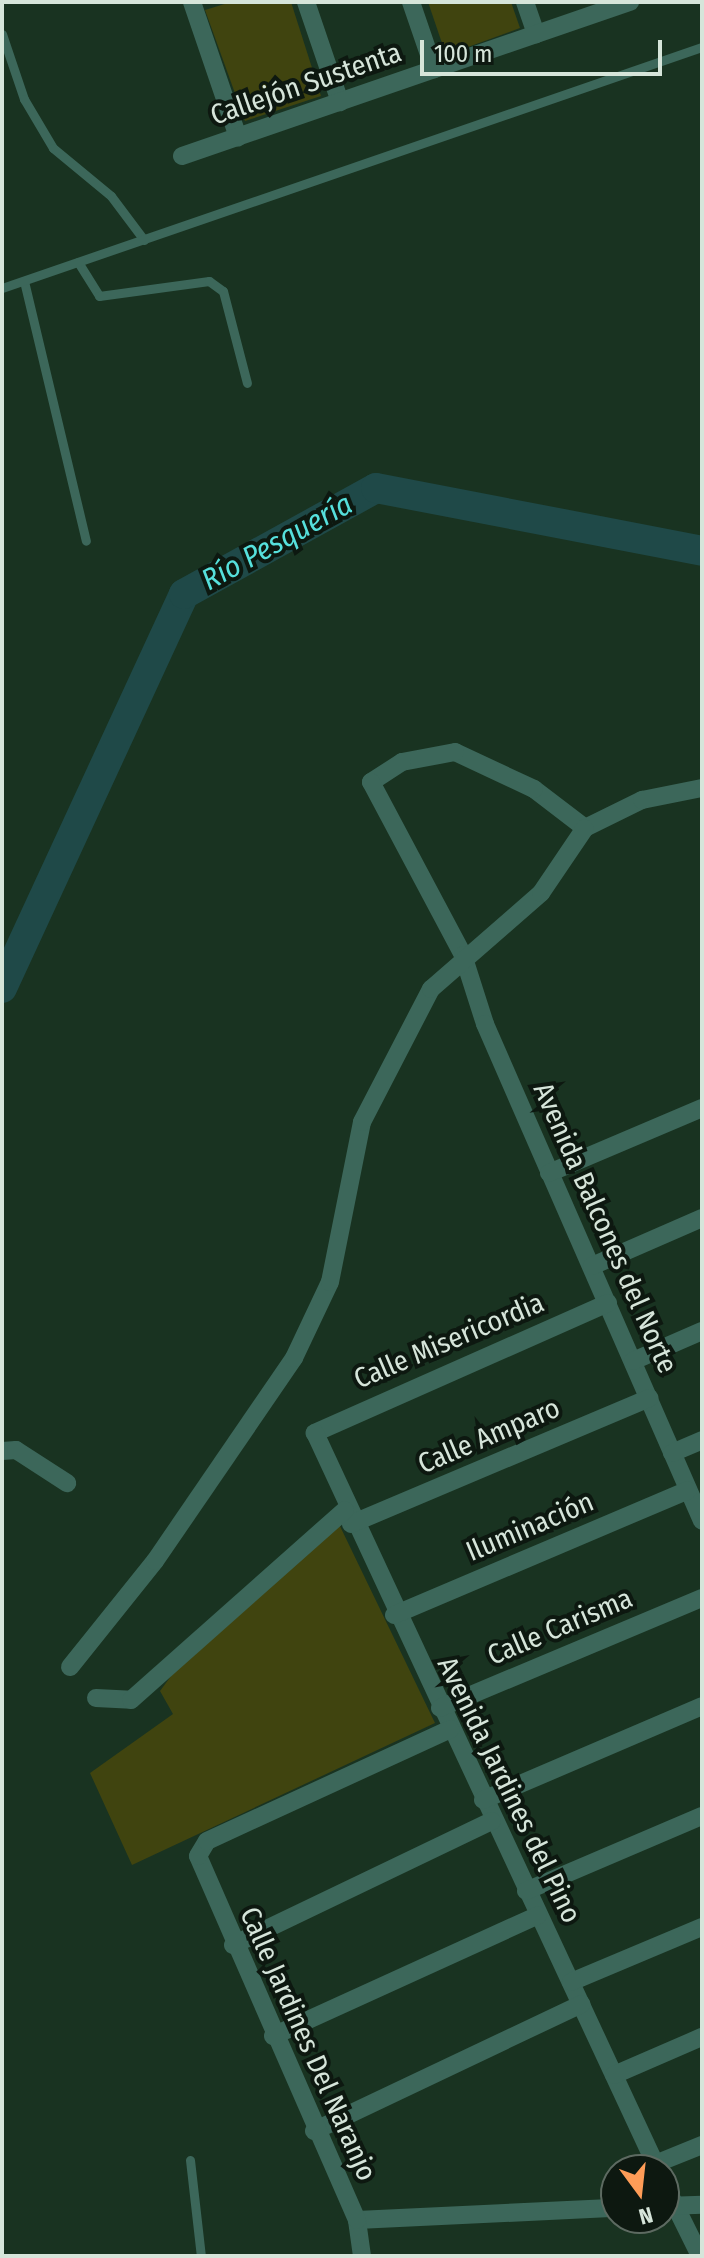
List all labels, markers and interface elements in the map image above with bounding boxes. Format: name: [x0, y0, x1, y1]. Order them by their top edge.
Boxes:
scale bar: [424, 24, 666, 74]
street label: Callejón Sustenta: [206, 36, 406, 132]
text: 100 m: [434, 40, 492, 68]
water label: Río Pesquería: [195, 486, 359, 598]
street label: Avenida Balcones del Norte: [526, 1078, 684, 1378]
street label: Calle Misericordia: [349, 1286, 549, 1396]
street label: Calle Amparo: [413, 1391, 565, 1481]
street label: Iluminación: [461, 1485, 599, 1569]
street label: Calle Carisma: [482, 1581, 638, 1673]
street label: Avenida Jardines del Pino: [430, 1652, 588, 1928]
street label: Calle Jardines Del Naranjo: [232, 1902, 384, 2186]
north arrow: [600, 2154, 680, 2234]
text: N: [636, 2201, 656, 2230]

